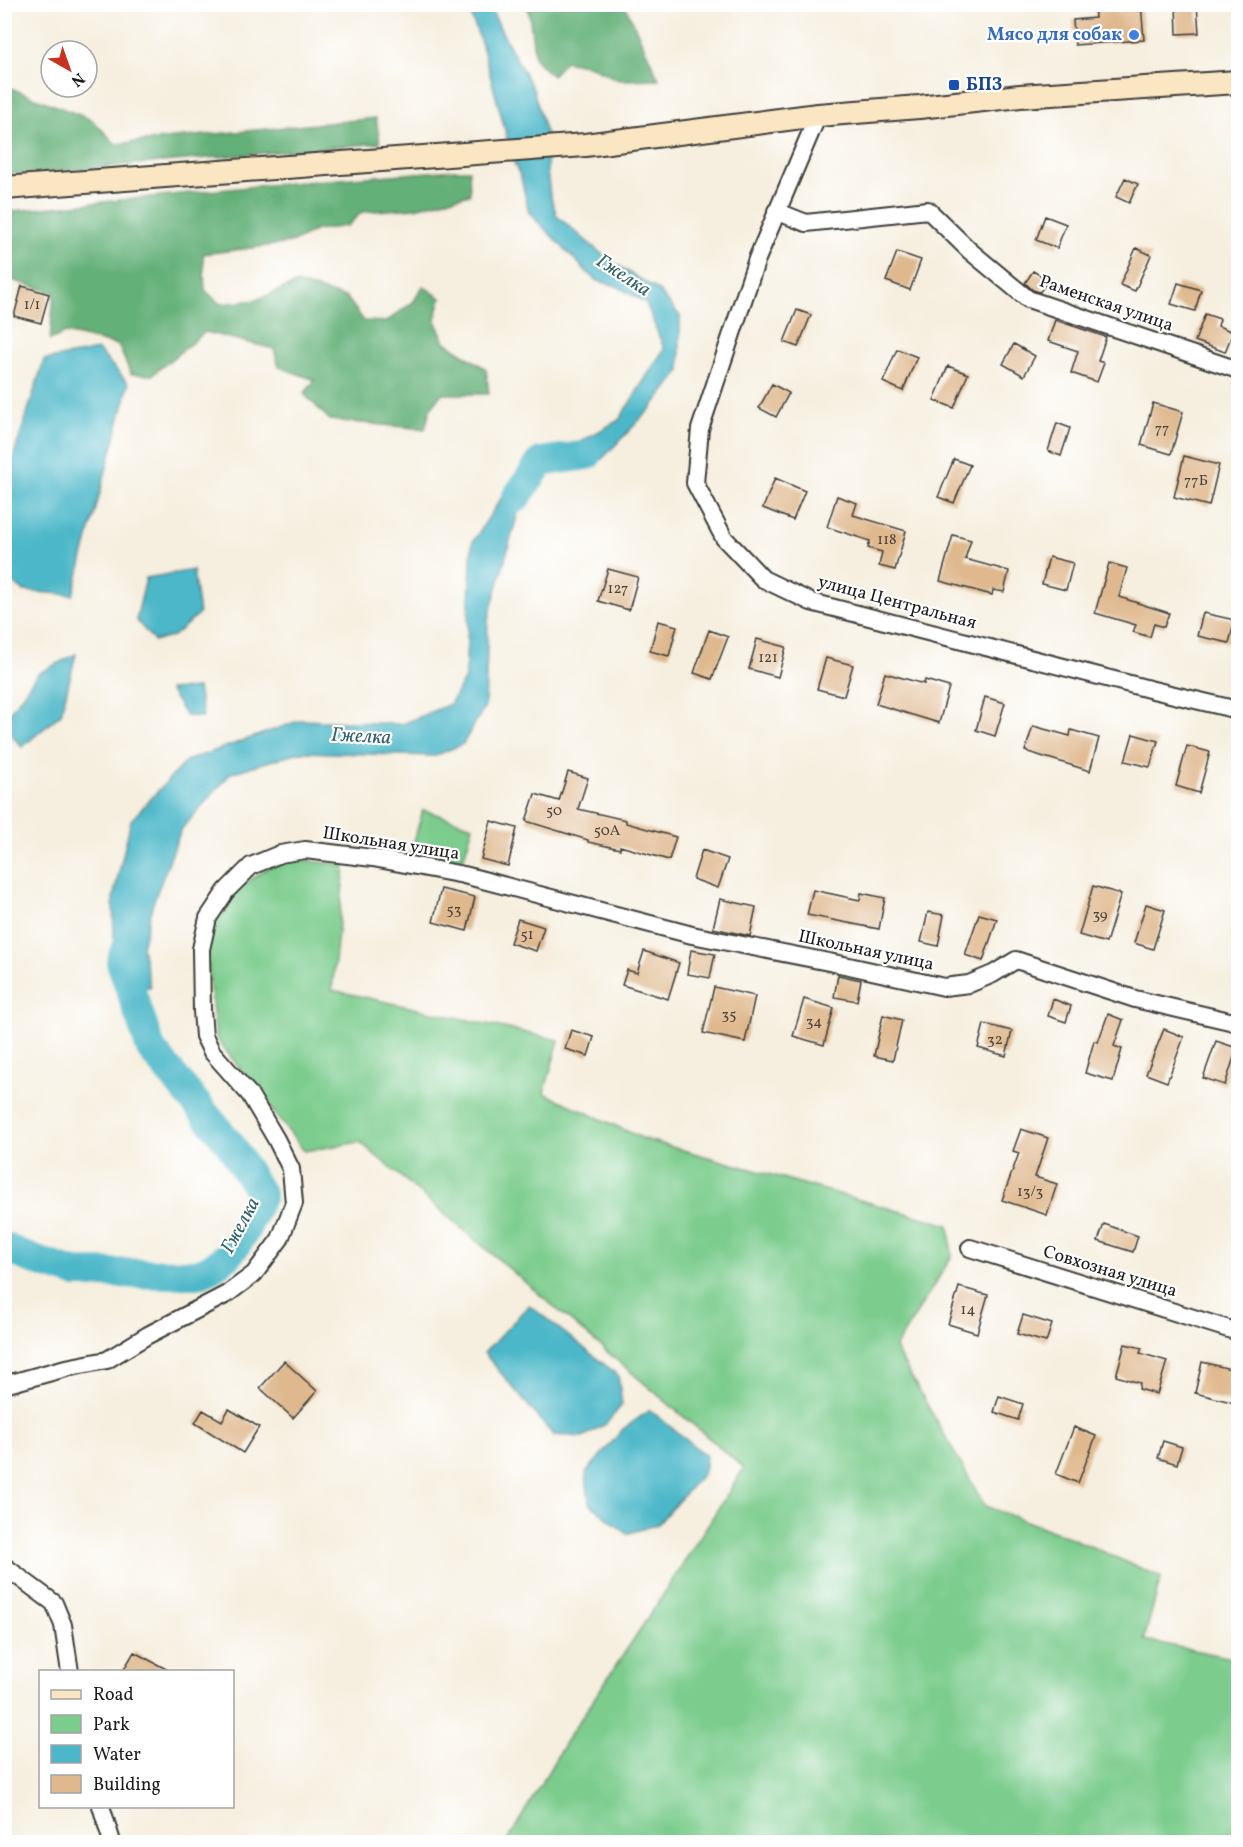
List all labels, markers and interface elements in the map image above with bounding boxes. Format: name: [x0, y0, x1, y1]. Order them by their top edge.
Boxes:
place label: Мясо для собак: [987, 23, 1122, 48]
marker: Мясо для собак: [1127, 28, 1141, 42]
north arrow: [39, 39, 99, 99]
text: N: [66, 67, 89, 91]
place label: БПЗ: [966, 73, 1002, 98]
marker: БПЗ: [947, 78, 961, 92]
water label: Гжелка: [590, 248, 656, 304]
street label: Раменская улица: [1036, 269, 1176, 339]
house number: 1/1: [24, 295, 40, 316]
house number: 77: [1155, 419, 1169, 440]
house number: 77Б: [1184, 471, 1208, 492]
house number: 118: [877, 530, 897, 551]
street label: улица Центральная: [815, 570, 979, 636]
house number: 127: [608, 579, 628, 600]
house number: 121: [758, 648, 778, 669]
water label: Гжелка: [330, 721, 392, 753]
house number: 50: [546, 801, 562, 822]
street label: Школьная улица: [321, 821, 461, 867]
house number: 50А: [594, 821, 621, 842]
house number: 53: [447, 900, 461, 921]
house number: 39: [1092, 905, 1108, 926]
street label: Школьная улица: [796, 924, 936, 978]
house number: 51: [520, 925, 534, 946]
house number: 35: [722, 1005, 736, 1026]
house number: 34: [806, 1012, 822, 1033]
house number: 32: [987, 1030, 1003, 1051]
house number: 13/3: [1017, 1182, 1043, 1203]
water label: Гжелка: [215, 1193, 267, 1259]
street label: Совхозная улица: [1040, 1240, 1180, 1304]
house number: 14: [961, 1300, 975, 1321]
legend: [39, 1670, 234, 1808]
text: Road: [93, 1683, 134, 1708]
text: Park: [93, 1713, 130, 1738]
text: Water: [93, 1743, 141, 1768]
text: Building: [93, 1773, 161, 1798]

